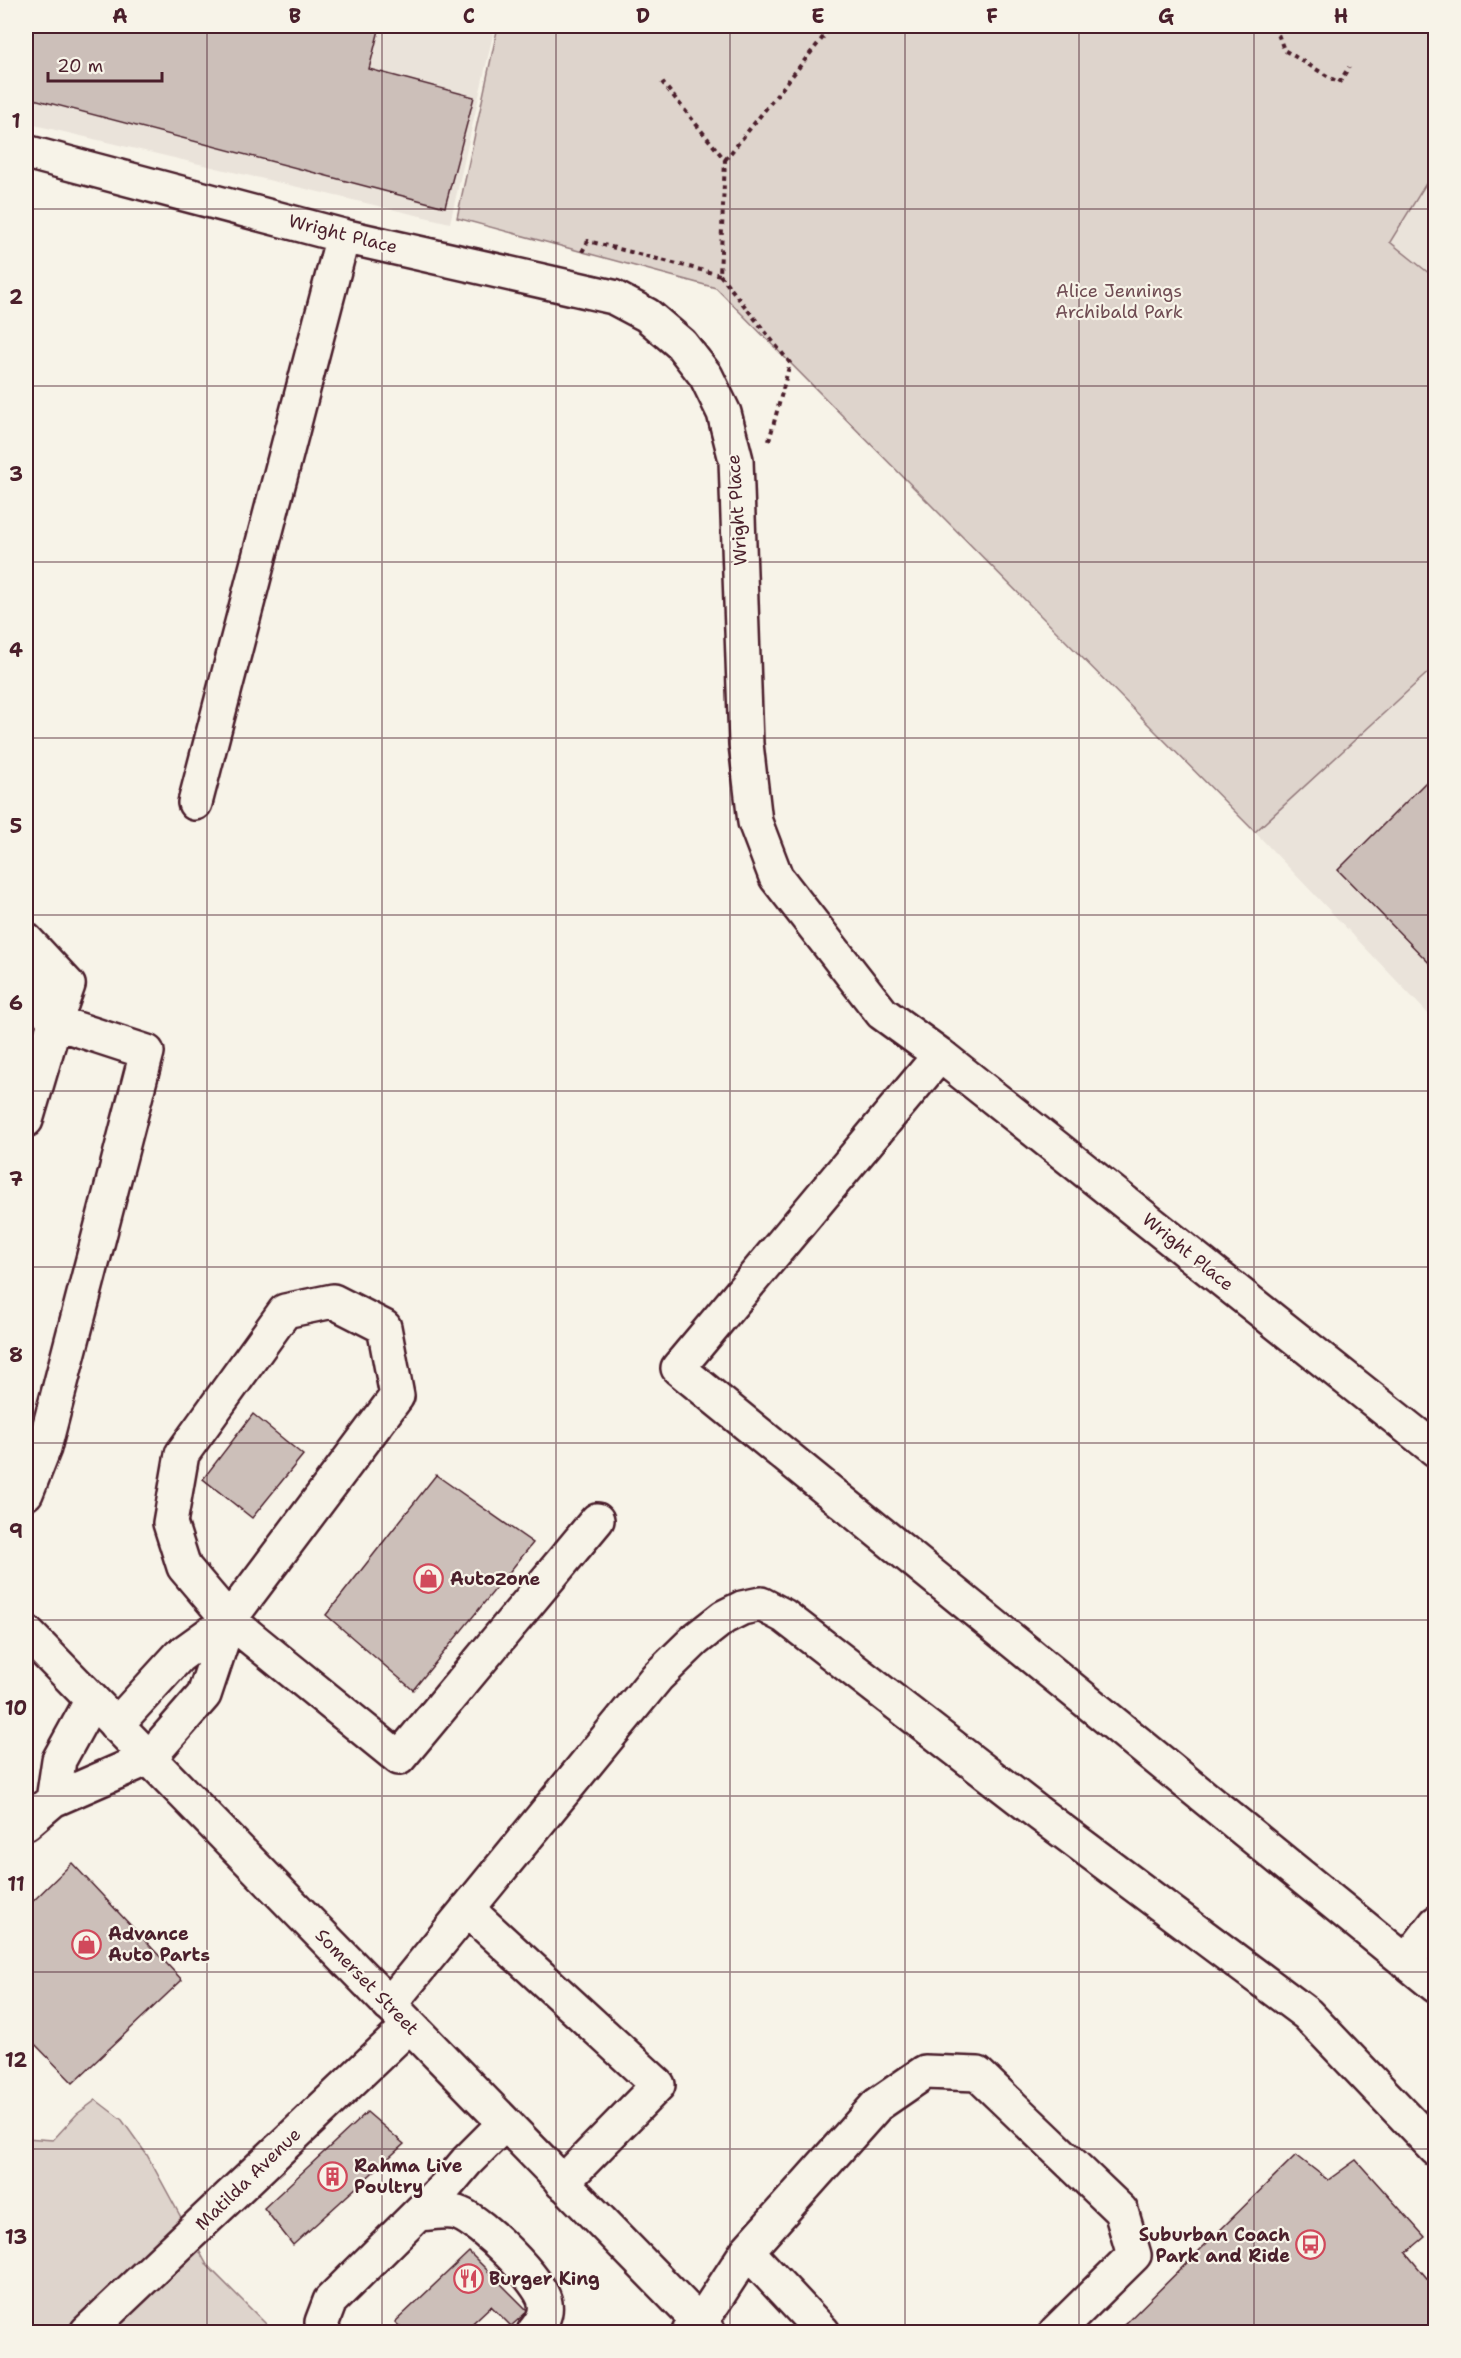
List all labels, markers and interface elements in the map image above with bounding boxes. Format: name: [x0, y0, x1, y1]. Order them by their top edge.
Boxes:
text: A: [112, 3, 128, 29]
text: B: [289, 3, 301, 29]
text: C: [463, 3, 475, 29]
text: D: [636, 3, 650, 29]
text: E: [811, 3, 825, 29]
text: F: [986, 3, 998, 29]
text: G: [1158, 3, 1174, 29]
text: H: [1334, 3, 1348, 29]
scale bar: [48, 45, 162, 83]
text: 20 m: [57, 54, 103, 78]
text: 1: [11, 108, 21, 134]
street label: Wright Place: [286, 209, 400, 259]
park label: Alice Jennings Archibald Park: [1055, 279, 1183, 324]
text: 2: [9, 284, 23, 310]
street label: Wright Place: [721, 454, 753, 566]
text: 3: [9, 461, 23, 487]
text: 4: [9, 637, 23, 663]
text: 5: [10, 813, 22, 839]
text: 6: [9, 990, 23, 1016]
text: 7: [9, 1166, 23, 1192]
street label: Wright Place: [1137, 1208, 1239, 1296]
text: 8: [9, 1342, 23, 1368]
text: 9: [9, 1518, 23, 1544]
shop icon: AutoZone: [413, 1563, 445, 1595]
place label: AutoZone: [450, 1567, 541, 1591]
text: 10: [5, 1695, 27, 1721]
text: 11: [7, 1871, 25, 1897]
place label: Advance Auto Parts: [108, 1922, 210, 1967]
street label: Somerset Street: [310, 1924, 424, 2040]
shop icon: Advance Auto Parts: [71, 1928, 103, 1960]
text: 12: [5, 2047, 27, 2073]
street label: Matilda Avenue: [190, 2122, 306, 2236]
place label: Rahma Live Poultry: [354, 2154, 463, 2199]
building icon: Rahma Live Poultry: [317, 2160, 349, 2192]
place label: Suburban Coach Park and Ride: [1139, 2223, 1290, 2268]
text: 13: [5, 2224, 27, 2250]
bus stop icon: Suburban Coach Park and Ride: [1295, 2229, 1327, 2261]
restaurant icon: Burger King: [452, 2263, 484, 2295]
place label: Burger King: [489, 2267, 600, 2291]

